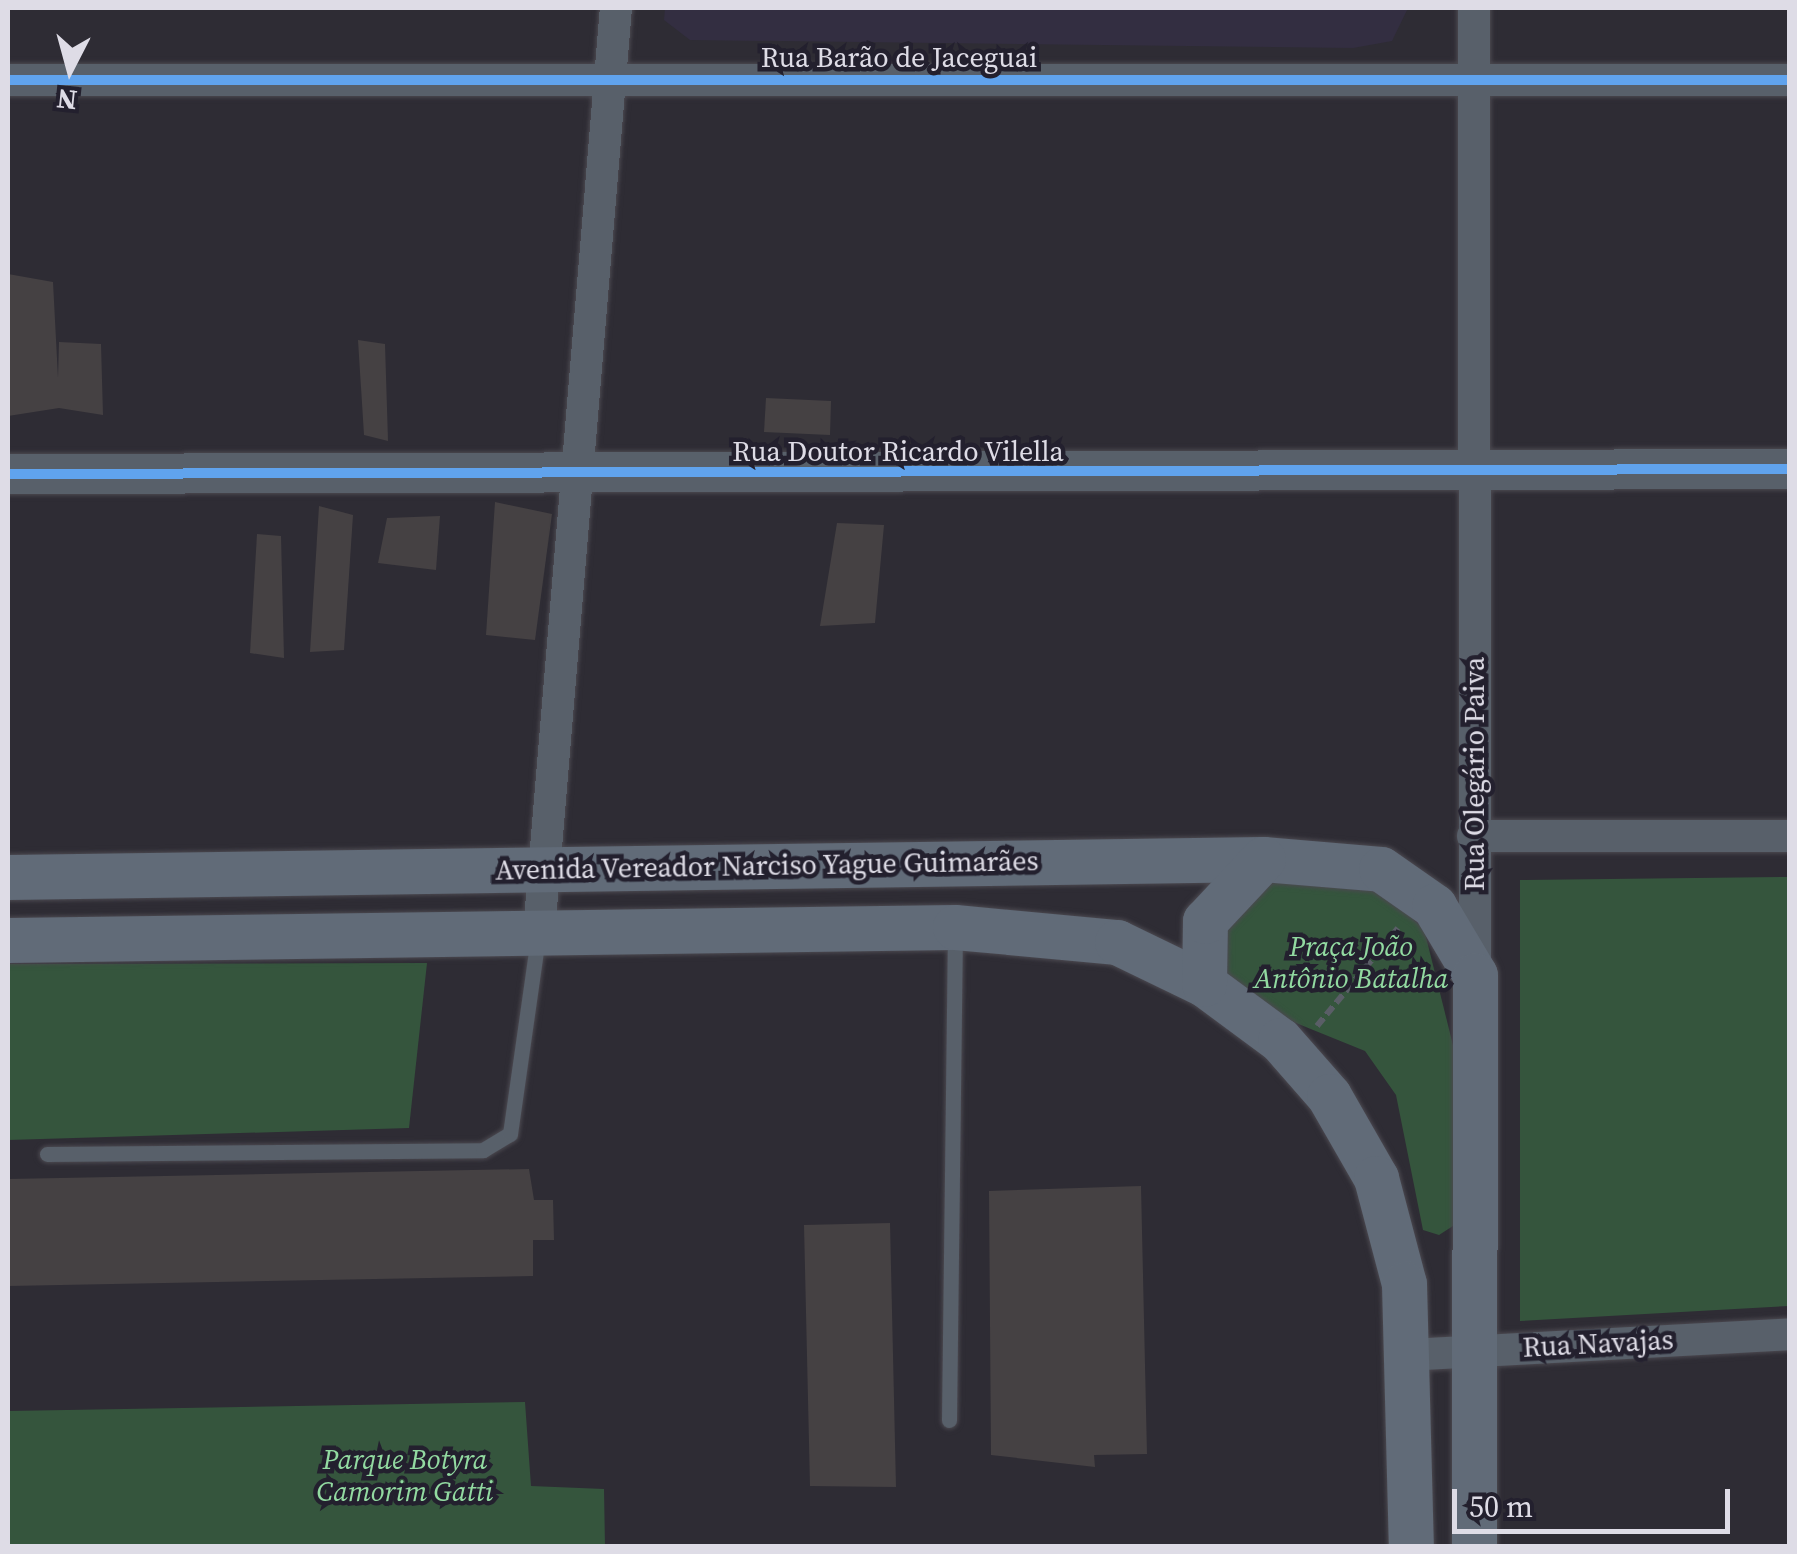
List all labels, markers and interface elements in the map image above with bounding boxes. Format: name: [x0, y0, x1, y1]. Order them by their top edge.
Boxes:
north arrow: [20, 20, 120, 120]
street label: Rua Barão de Jaceguai: [761, 40, 1037, 74]
text: N: [55, 80, 79, 120]
street label: Rua Doutor Ricardo Vilella: [732, 434, 1064, 468]
street label: Rua Olegário Paiva: [1457, 657, 1491, 891]
street label: Avenida Vereador Narciso Yague Guimarães: [494, 843, 1040, 887]
park label: Praça João Antônio Batalha: [1254, 929, 1448, 995]
street label: Rua Navajas: [1522, 1322, 1674, 1364]
park label: Parque Botyra Camorim Gatti: [317, 1442, 493, 1508]
scale bar: [1457, 1469, 1734, 1531]
text: 50 m: [1469, 1486, 1533, 1527]

